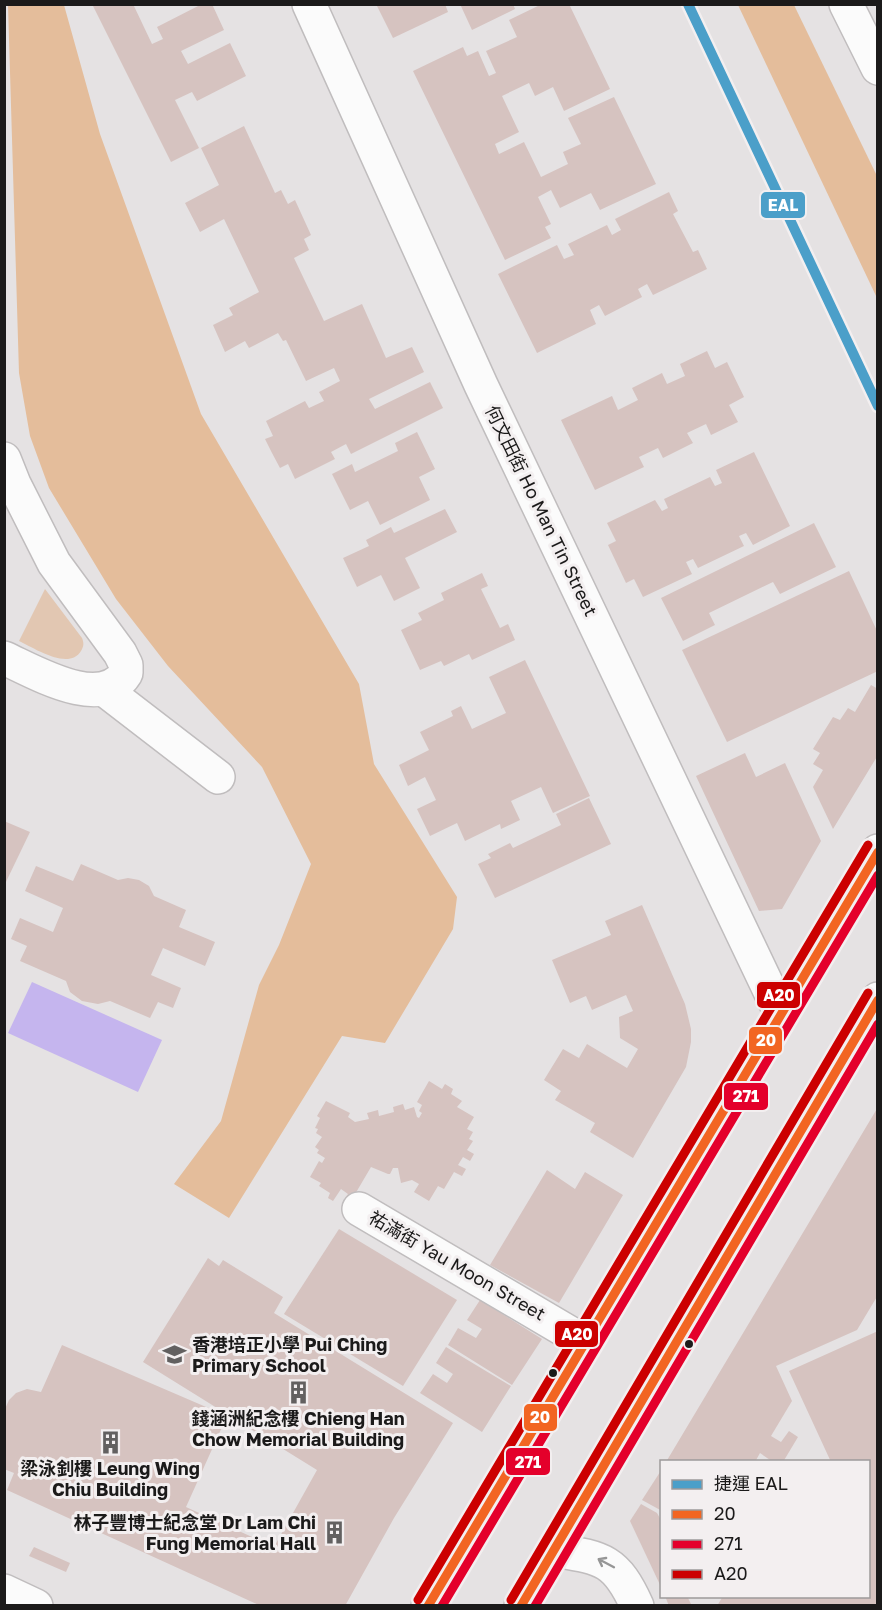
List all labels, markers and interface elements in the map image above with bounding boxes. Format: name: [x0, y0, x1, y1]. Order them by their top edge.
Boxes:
line badge: EAL: [760, 191, 806, 219]
text: EAL: [768, 195, 798, 215]
street label: 何文田街 Ho Man Tin Street: [481, 402, 603, 619]
line badge: A20: [756, 981, 801, 1009]
text: A20: [763, 985, 795, 1005]
line badge: 20: [748, 1026, 783, 1055]
text: 20: [756, 1030, 776, 1050]
line badge: 271: [723, 1082, 769, 1111]
text: 271: [733, 1086, 759, 1106]
street label: 祐滿街 Yau Moon Street: [365, 1206, 550, 1325]
line badge: A20: [554, 1320, 599, 1348]
text: A20: [561, 1324, 593, 1344]
place label: 香港培正小學 Pui Ching Primary School: [192, 1333, 387, 1376]
unlabelled marker: [683, 1338, 695, 1350]
school or university icon: 香港培正小學 Pui Ching Primary School: [161, 1342, 187, 1368]
unlabelled marker: [547, 1367, 559, 1379]
building icon: 錢涵洲紀念樓 Chieng Han Chow Memorial Building: [285, 1380, 311, 1406]
line badge: 20: [523, 1403, 558, 1432]
place label: 錢涵洲紀念樓 Chieng Han Chow Memorial Building: [191, 1407, 405, 1450]
text: 20: [530, 1407, 550, 1427]
building icon: 梁泳釗樓 Leung Wing Chiu Building: [97, 1430, 123, 1456]
line badge: 271: [505, 1447, 551, 1476]
text: 271: [515, 1452, 541, 1472]
place label: 梁泳釗樓 Leung Wing Chiu Building: [20, 1457, 200, 1500]
legend: [660, 1460, 870, 1598]
text: 捷運 EAL: [714, 1472, 788, 1494]
text: 20: [714, 1502, 736, 1524]
place label: 林子豐博士紀念堂 Dr Lam Chi Fung Memorial Hall: [73, 1511, 316, 1554]
building icon: 林子豐博士紀念堂 Dr Lam Chi Fung Memorial Hall: [321, 1520, 347, 1546]
text: 271: [714, 1532, 743, 1554]
one-way arrow: [598, 1557, 615, 1569]
text: A20: [714, 1562, 748, 1584]

